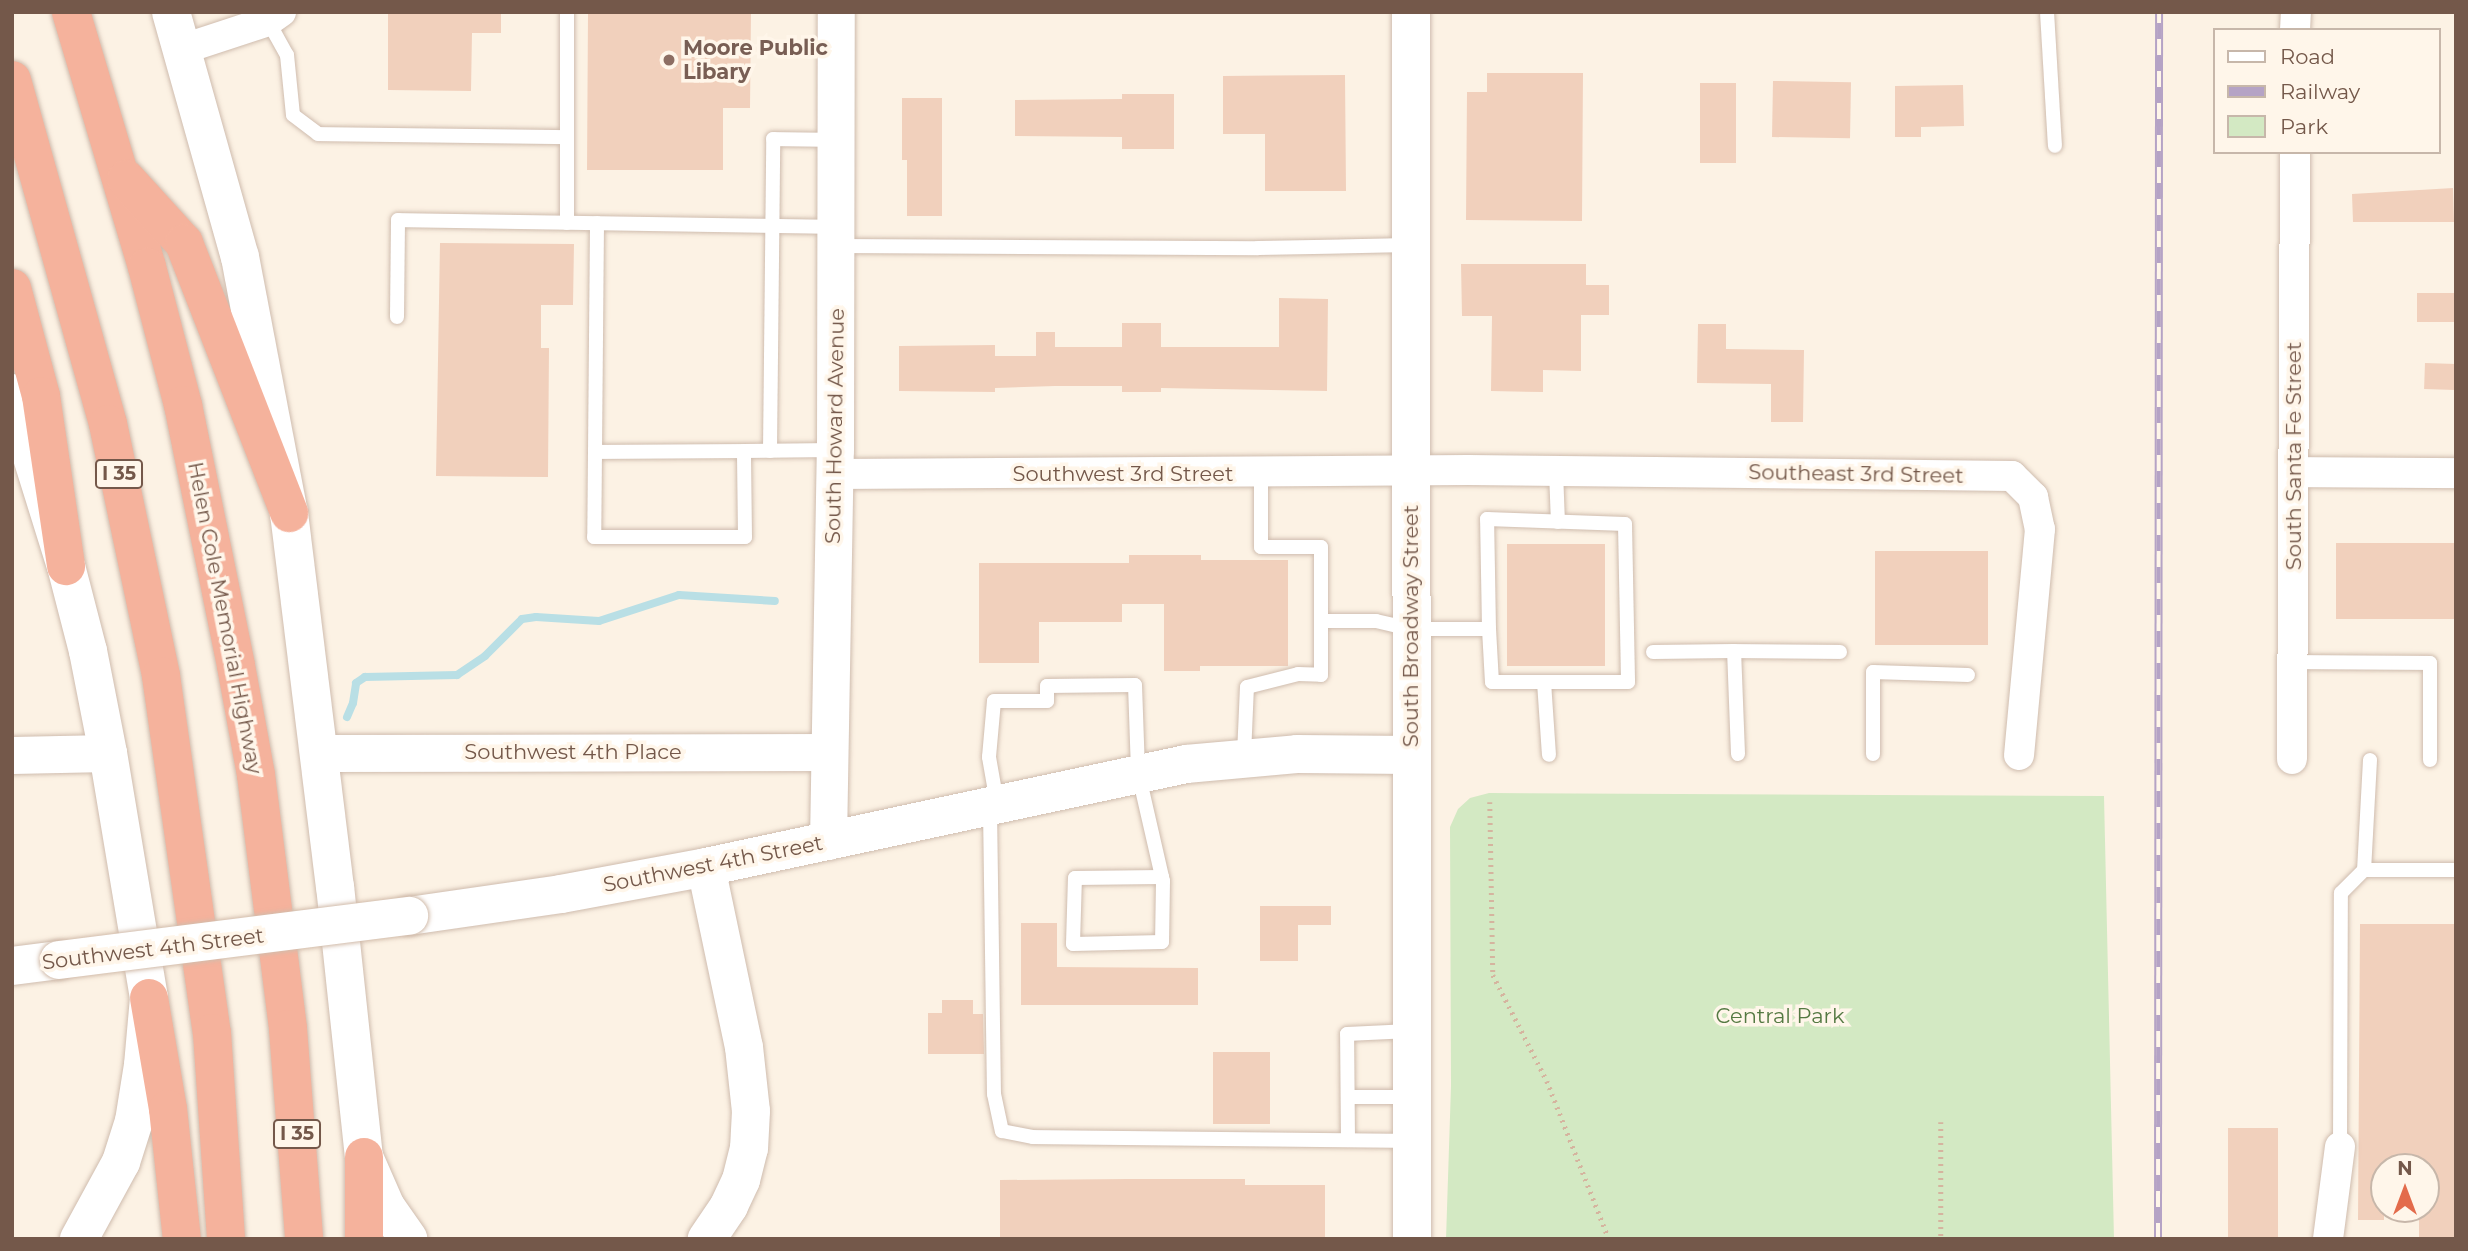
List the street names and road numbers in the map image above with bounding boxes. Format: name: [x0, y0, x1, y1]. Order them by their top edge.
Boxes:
street label: South Howard Avenue: [820, 308, 850, 544]
street label: South Santa Fe Street: [2281, 342, 2307, 570]
road number: I 35: [94, 458, 144, 489]
street label: Helen Cole Memorial Highway: [182, 460, 268, 776]
street label: Southeast 3rd Street: [1748, 460, 1964, 488]
street label: Southwest 3rd Street: [1012, 461, 1234, 487]
street label: South Broadway Street: [1398, 505, 1424, 747]
street label: Southwest 4th Place: [464, 739, 682, 765]
street label: Southwest 4th Street: [601, 830, 825, 898]
street label: Southwest 4th Street: [41, 923, 265, 975]
road number: I 35: [272, 1118, 322, 1150]

